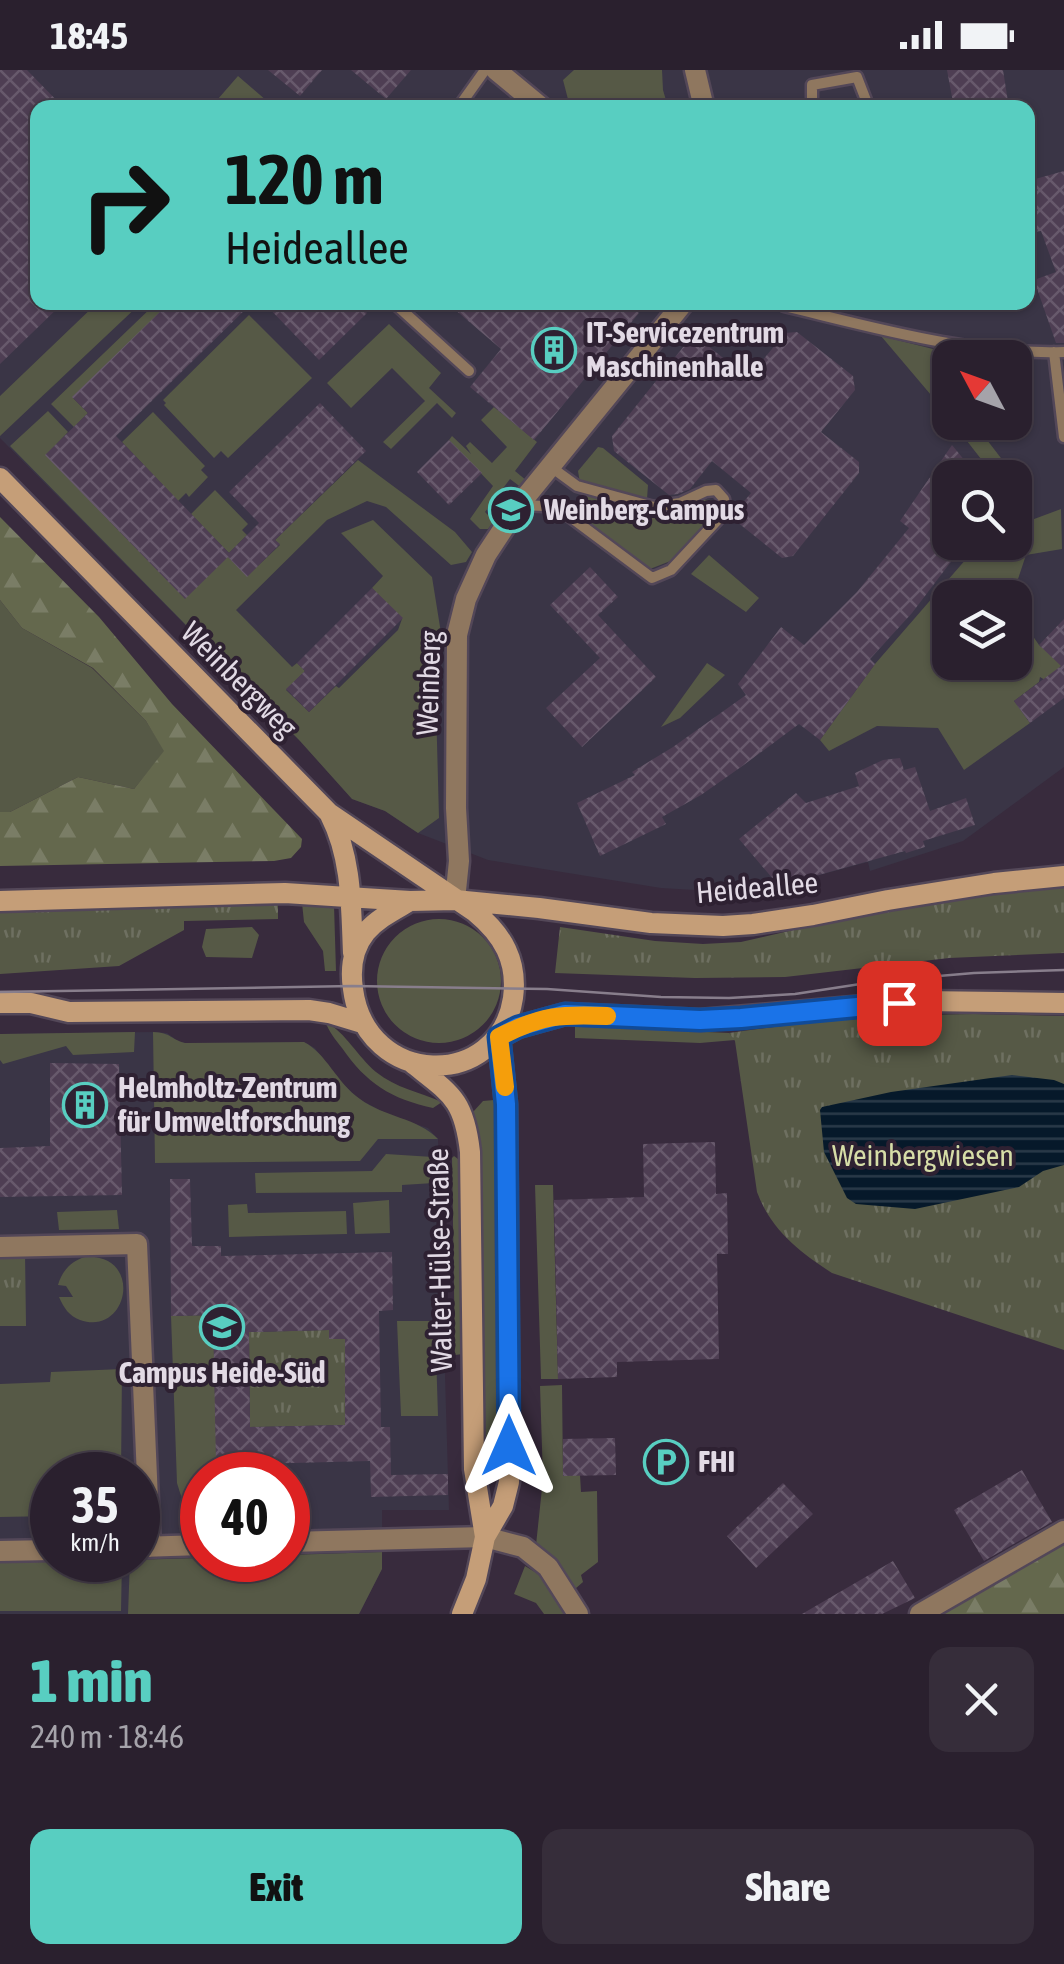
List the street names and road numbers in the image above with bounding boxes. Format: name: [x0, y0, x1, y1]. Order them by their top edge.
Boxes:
street label: Weinbergweg: [175, 615, 304, 744]
street label: Weinberg: [409, 630, 447, 736]
street label: Heideallee: [694, 865, 819, 909]
street label: Walter-Hülse-Straße: [420, 1148, 458, 1372]

